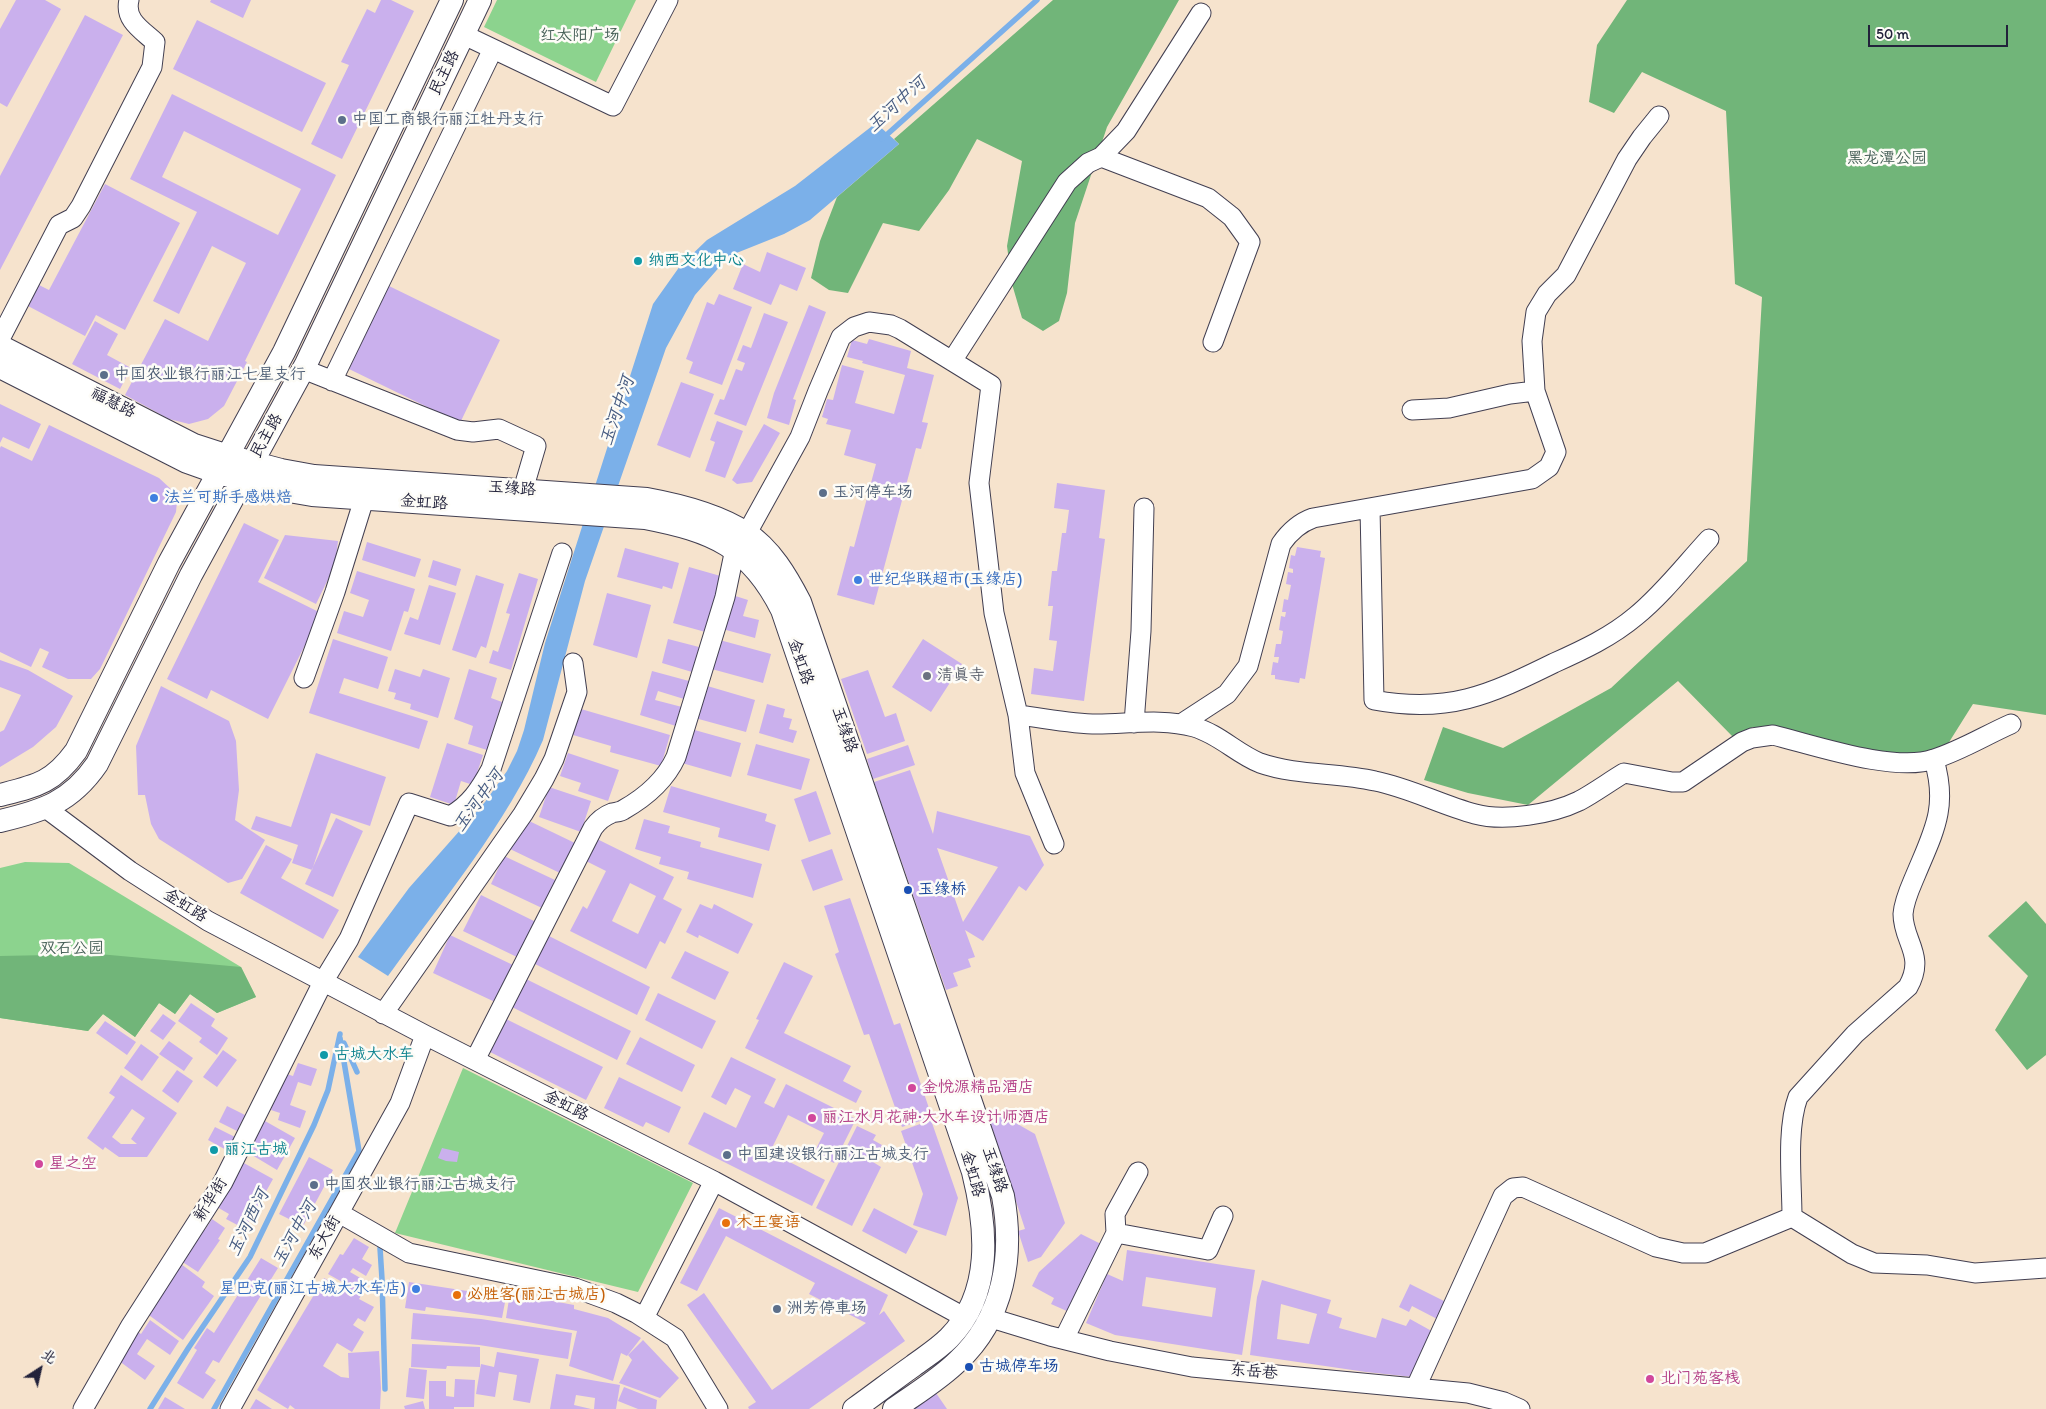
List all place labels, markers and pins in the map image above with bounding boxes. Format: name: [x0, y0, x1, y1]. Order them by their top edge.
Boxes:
place label: 中国工商银行丽江牡丹支行: [352, 110, 544, 130]
marker: 中国工商银行丽江牡丹支行: [336, 114, 348, 126]
place label: 纳西文化中心: [648, 251, 744, 271]
marker: 纳西文化中心: [632, 255, 644, 267]
place label: 中国农业银行丽江七星支行: [114, 365, 306, 385]
marker: 中国农业银行丽江七星支行: [98, 369, 110, 381]
place label: 玉河停车场: [833, 483, 913, 503]
marker: 玉河停车场: [817, 487, 829, 499]
place label: 法兰可斯手感烘焙: [164, 488, 292, 508]
marker: 法兰可斯手感烘焙: [148, 492, 160, 504]
place label: 世纪华联超市(玉缘店): [868, 570, 1022, 590]
marker: 世纪华联超市(玉缘店): [852, 574, 864, 586]
place label: 清真寺: [937, 666, 985, 686]
marker: 清真寺: [921, 670, 933, 682]
place label: 玉缘桥: [918, 880, 966, 900]
marker: 玉缘桥: [902, 884, 914, 896]
place label: 古城大水车: [334, 1045, 414, 1065]
marker: 古城大水车: [318, 1049, 330, 1061]
place label: 金悦源精品酒店: [922, 1078, 1034, 1098]
marker: 金悦源精品酒店: [906, 1082, 918, 1094]
place label: 丽江水月花神·大水车设计师酒店: [822, 1108, 1050, 1128]
marker: 丽江水月花神·大水车设计师酒店: [806, 1112, 818, 1124]
place label: 丽江古城: [224, 1140, 288, 1160]
marker: 丽江古城: [208, 1144, 220, 1156]
place label: 中国建设银行丽江古城支行: [737, 1145, 929, 1165]
marker: 中国建设银行丽江古城支行: [721, 1149, 733, 1161]
place label: 星之空: [49, 1154, 97, 1174]
marker: 星之空: [33, 1158, 45, 1170]
place label: 中国农业银行丽江古城支行: [324, 1175, 516, 1195]
marker: 中国农业银行丽江古城支行: [308, 1179, 320, 1191]
place label: 木王宴语: [736, 1213, 800, 1233]
marker: 木王宴语: [720, 1217, 732, 1229]
place label: 星巴克(丽江古城大水车店): [220, 1279, 406, 1299]
marker: 星巴克(丽江古城大水车店): [410, 1283, 422, 1295]
place label: 必胜客(丽江古城店): [467, 1285, 605, 1305]
marker: 必胜客(丽江古城店): [451, 1289, 463, 1301]
place label: 洲芳停車场: [787, 1299, 867, 1319]
marker: 洲芳停車场: [771, 1303, 783, 1315]
place label: 古城停车场: [979, 1357, 1059, 1377]
marker: 古城停车场: [963, 1361, 975, 1373]
place label: 北门苑客栈: [1660, 1369, 1740, 1389]
marker: 北门苑客栈: [1644, 1373, 1656, 1385]

